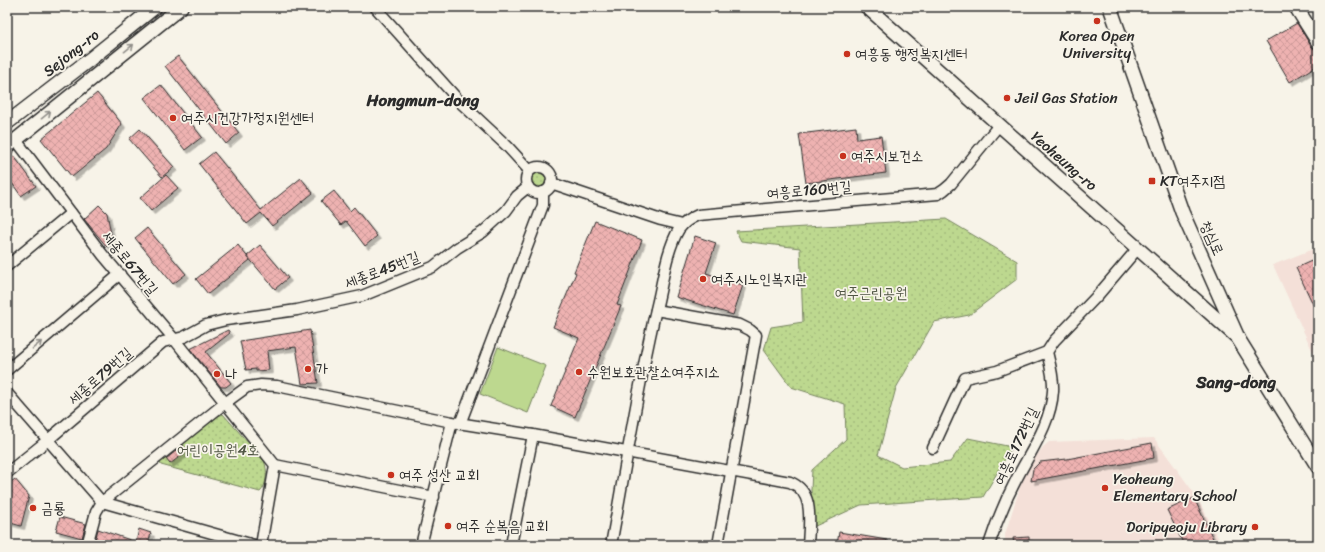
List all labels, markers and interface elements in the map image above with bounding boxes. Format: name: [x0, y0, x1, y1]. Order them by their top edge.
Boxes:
marker: Korea Open University: [1092, 16, 1102, 26]
street label: Sejong-ro: [37, 22, 105, 84]
place label: Korea Open University: [1059, 23, 1135, 66]
place label: 여흥동 행정복지센터: [855, 41, 968, 67]
one-way arrow: [124, 44, 135, 52]
marker: 여흥동 행정복지센터: [842, 49, 852, 59]
district label: Hongmun-dong: [366, 85, 480, 115]
place label: Jeil Gas Station: [1014, 85, 1118, 111]
marker: Jeil Gas Station: [1002, 93, 1012, 103]
place label: 여주시건강가정지원센터: [181, 105, 314, 131]
one-way arrow: [41, 111, 51, 120]
marker: 여주시건강가정지원센터: [168, 113, 178, 123]
street label: Yeoheung-ro: [1025, 124, 1104, 198]
place label: 여주시보건소: [851, 143, 923, 169]
marker: 여주시보건소: [838, 151, 848, 161]
place label: KT여주지점: [1160, 168, 1225, 194]
street label: 여흥로160번길: [766, 173, 852, 207]
marker: KT여주지점: [1147, 176, 1157, 186]
street label: 청심로: [1193, 216, 1231, 260]
street label: 세종로67번길: [95, 225, 165, 301]
street label: 세종로45번길: [341, 244, 423, 296]
place label: 여주시노인복지관: [711, 266, 808, 292]
marker: 여주시노인복지관: [698, 274, 708, 284]
park label: 여주근린공원: [835, 280, 907, 306]
one-way arrow: [31, 341, 41, 350]
street label: 세종로79번길: [62, 341, 138, 411]
place label: 가: [316, 356, 328, 382]
place label: 수원보호관찰소여주지소: [587, 359, 720, 385]
place label: 나: [225, 361, 237, 387]
marker: 가: [303, 364, 313, 374]
marker: 수원보호관찰소여주지소: [574, 367, 584, 377]
district label: Sang-dong: [1195, 367, 1277, 397]
marker: 나: [212, 369, 222, 379]
street label: 여흥로172번길: [986, 402, 1046, 490]
park label: 어린이공원4호: [177, 437, 259, 463]
place label: 여주 성산 교회: [399, 462, 479, 488]
place label: Yeoheung Elementary School: [1113, 466, 1238, 509]
marker: 여주 성산 교회: [386, 470, 396, 480]
marker: Yeoheung Elementary School: [1100, 483, 1110, 493]
place label: 금룡: [41, 495, 65, 521]
marker: 금룡: [28, 503, 38, 513]
place label: 여주 순복음 교회: [456, 513, 548, 539]
place label: Doripyeoju Library: [1126, 514, 1247, 540]
marker: 여주 순복음 교회: [443, 521, 453, 531]
marker: Doripyeoju Library: [1250, 522, 1260, 532]

